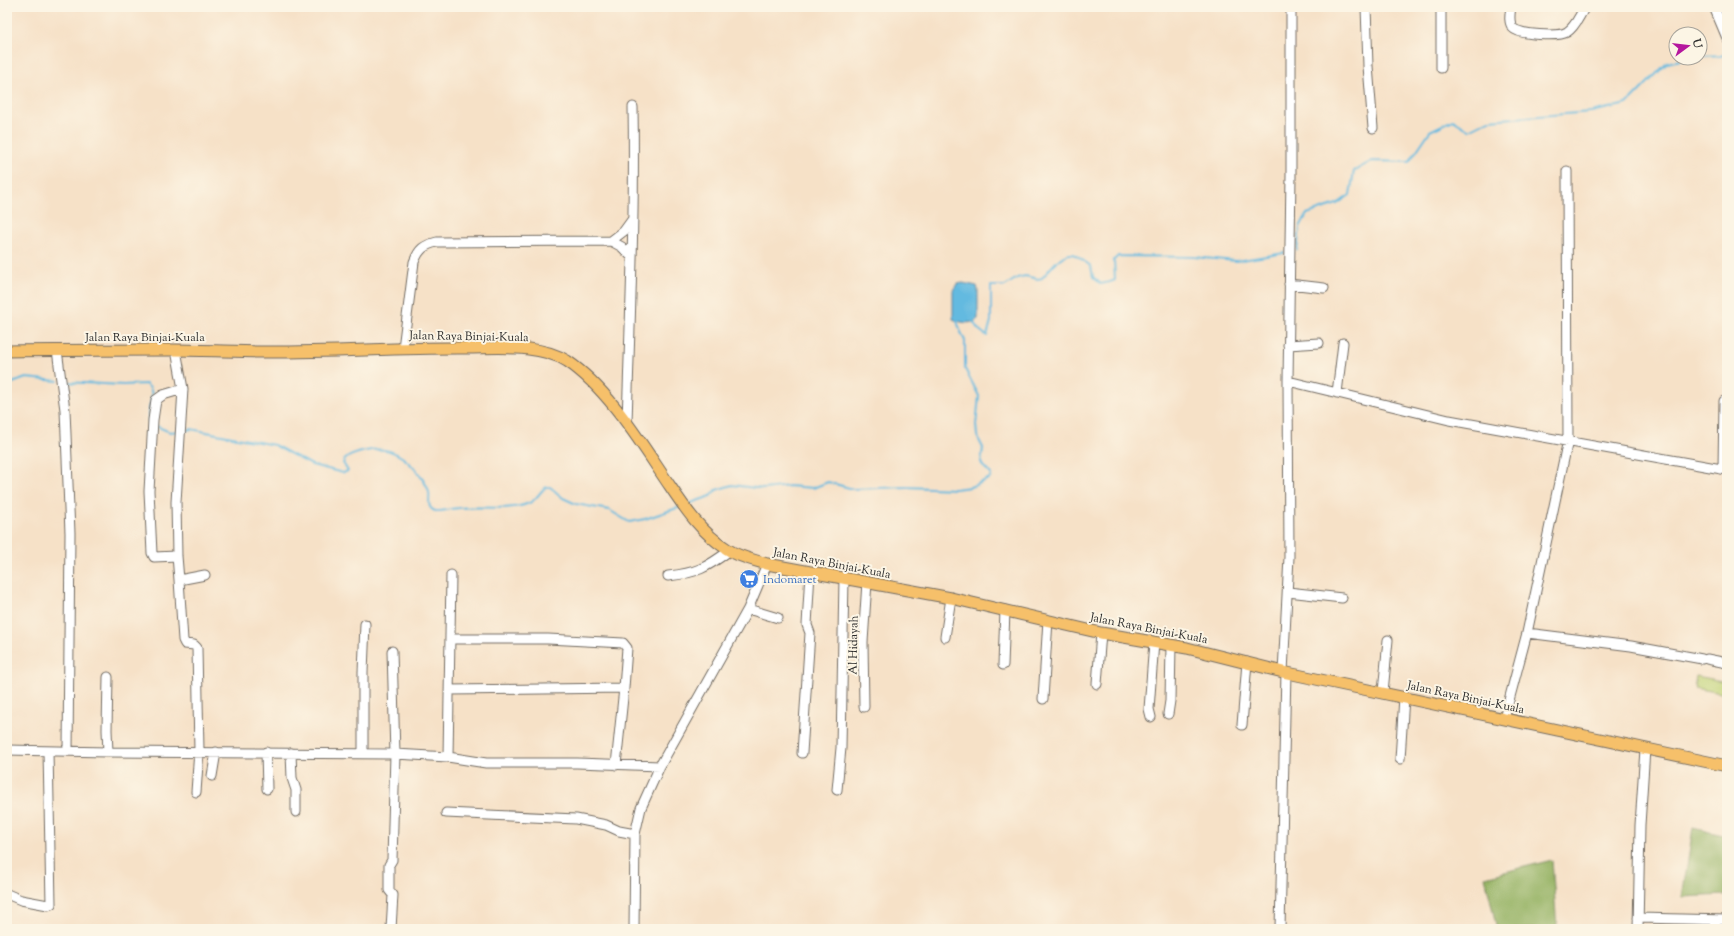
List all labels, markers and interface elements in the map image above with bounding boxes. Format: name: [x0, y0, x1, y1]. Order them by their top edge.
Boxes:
north arrow: [1668, 26, 1708, 66]
text: U: [1688, 36, 1706, 50]
street label: Jalan Raya Binjai-Kuala: [408, 327, 529, 347]
street label: Jalan Raya Binjai-Kuala: [84, 329, 205, 347]
street label: Jalan Raya Binjai-Kuala: [771, 544, 893, 584]
supermarket icon: Indomaret: [738, 568, 760, 590]
place label: Indomaret: [763, 571, 817, 589]
street label: Jalan Raya Binjai-Kuala: [1088, 609, 1210, 649]
street label: Al Hidayah: [844, 615, 864, 675]
street label: Jalan Raya Binjai-Kuala: [1405, 677, 1526, 719]

